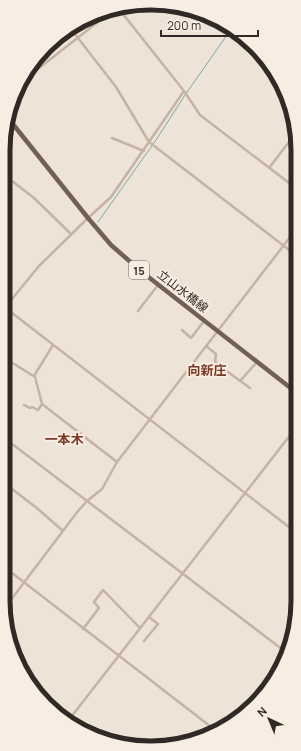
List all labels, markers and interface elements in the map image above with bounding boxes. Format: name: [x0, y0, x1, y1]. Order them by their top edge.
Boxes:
scale bar: [161, 12, 258, 38]
text: 200 m: [167, 17, 201, 34]
road number: 15: [129, 261, 149, 279]
street label: 立山水橋線: [154, 266, 212, 316]
district label: 向新庄: [187, 361, 227, 379]
district label: 一本木: [44, 430, 84, 448]
north arrow: [249, 699, 289, 739]
text: N: [254, 703, 270, 720]

